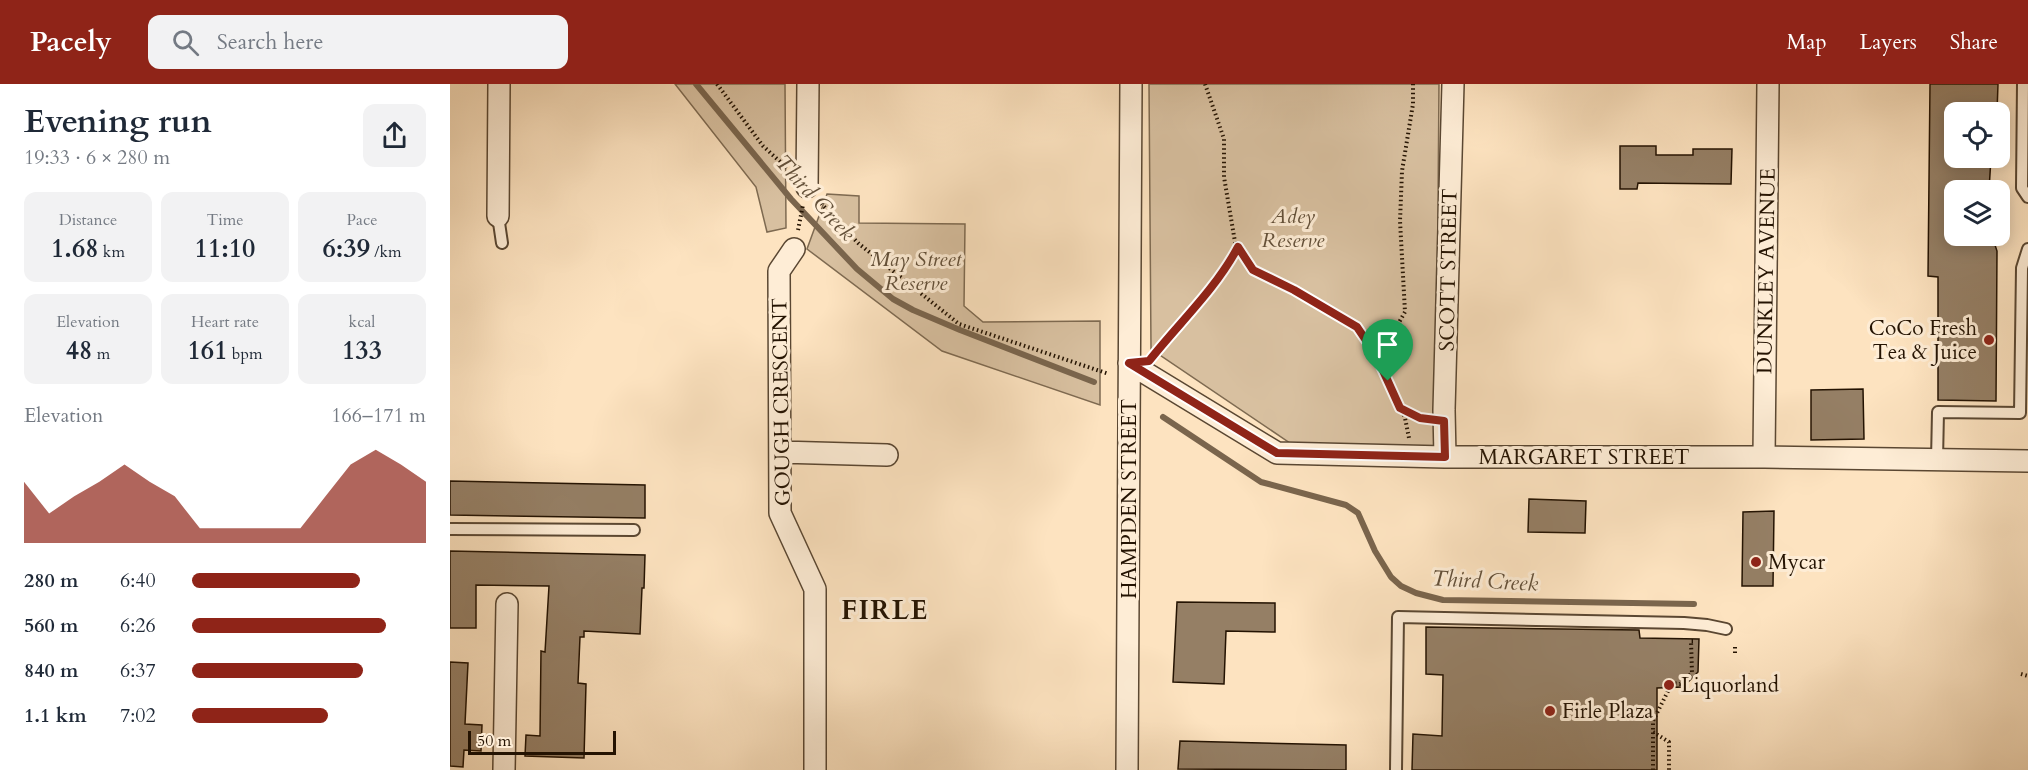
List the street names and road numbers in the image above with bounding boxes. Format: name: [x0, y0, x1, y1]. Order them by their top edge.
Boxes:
street label: DUNKLEY AVENUE: [1750, 168, 1783, 374]
street label: SCOTT STREET: [1433, 188, 1464, 352]
street label: GOUGH CRESCENT: [765, 298, 798, 506]
street label: HAMPDEN STREET: [1115, 399, 1144, 599]
street label: MARGARET STREET: [1478, 443, 1690, 472]

